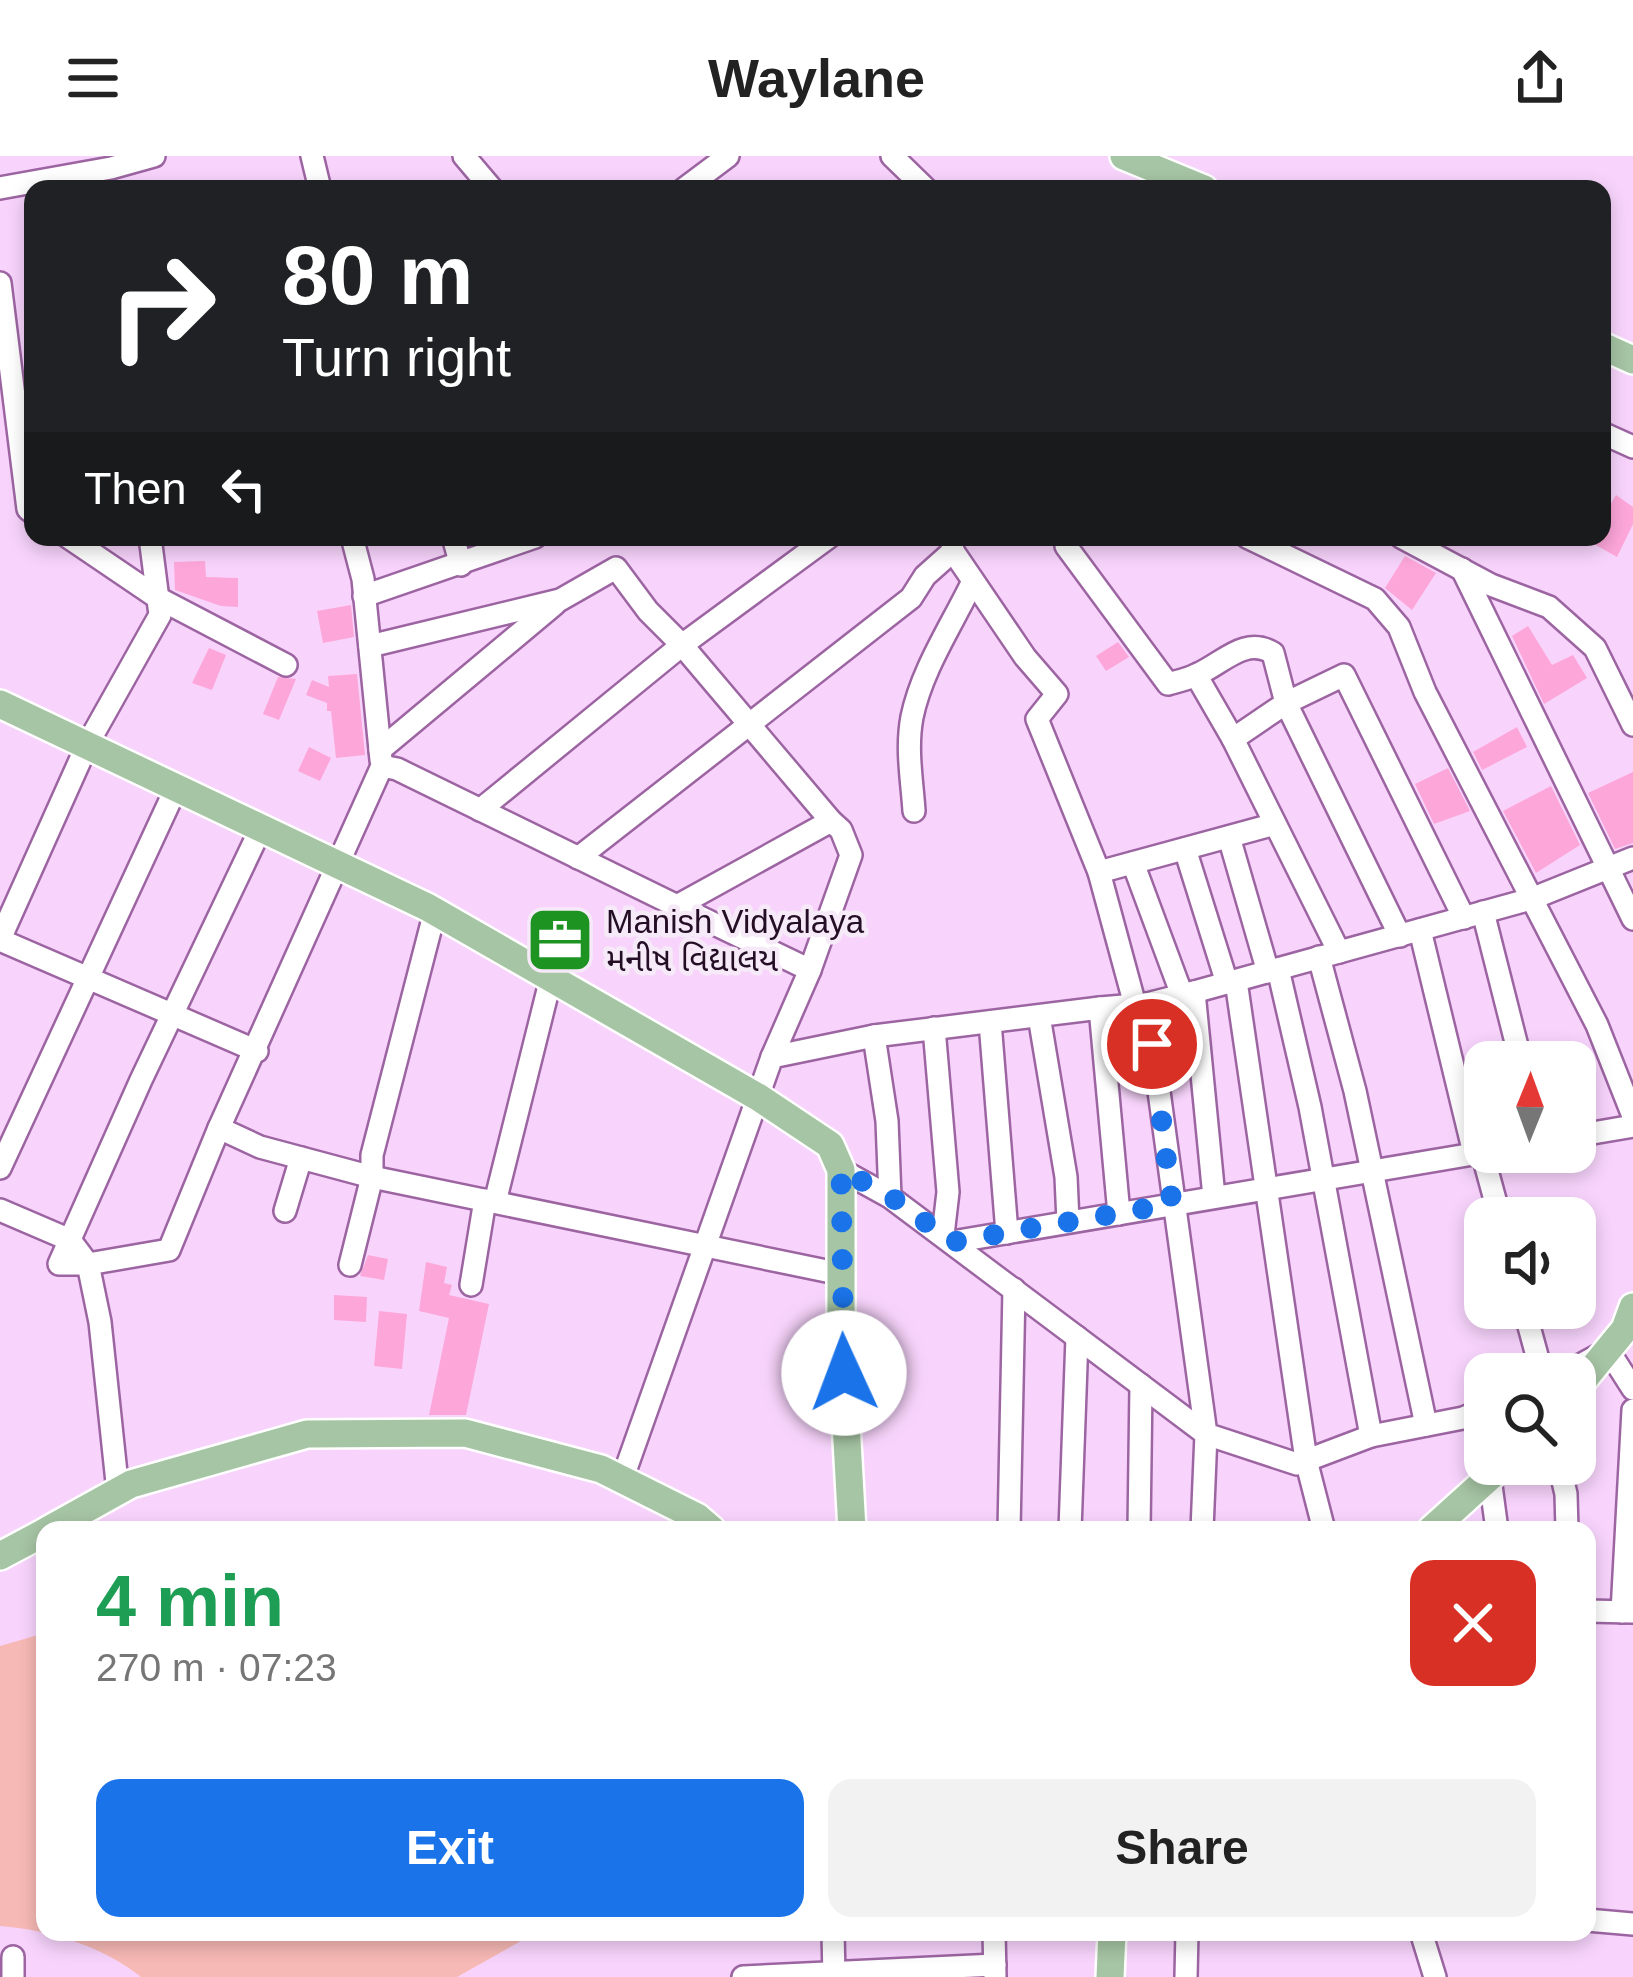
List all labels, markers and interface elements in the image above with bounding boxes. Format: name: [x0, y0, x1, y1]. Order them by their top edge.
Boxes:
icon: menu: [60, 45, 126, 111]
icon: share: [1507, 45, 1573, 111]
text: Waylane: [708, 48, 925, 108]
icon: right: [84, 228, 240, 384]
text: 80 m: [282, 228, 473, 322]
text: Turn right: [282, 327, 511, 387]
icon: left: [211, 456, 277, 522]
text: Then: [84, 463, 187, 514]
place label: Manish Vidyalaya મનીષ વિદ્યાલય: [606, 903, 865, 978]
office icon: Manish Vidyalaya મનીષ વિદ્યાલય: [525, 905, 595, 975]
pin: [1101, 993, 1203, 1095]
icon: arrive: [1119, 1011, 1185, 1077]
north arrow: [1464, 1041, 1596, 1173]
map controls: [1464, 1041, 1596, 1485]
button: sound: [1464, 1197, 1596, 1329]
position arrow: [781, 1310, 907, 1436]
button: search: [1464, 1353, 1596, 1485]
button: close: [1410, 1560, 1536, 1686]
text: 4 min: [96, 1561, 284, 1641]
text: 270 m · 07:23: [96, 1646, 337, 1689]
button: Exit: [96, 1779, 804, 1917]
button: Share: [828, 1779, 1536, 1917]

